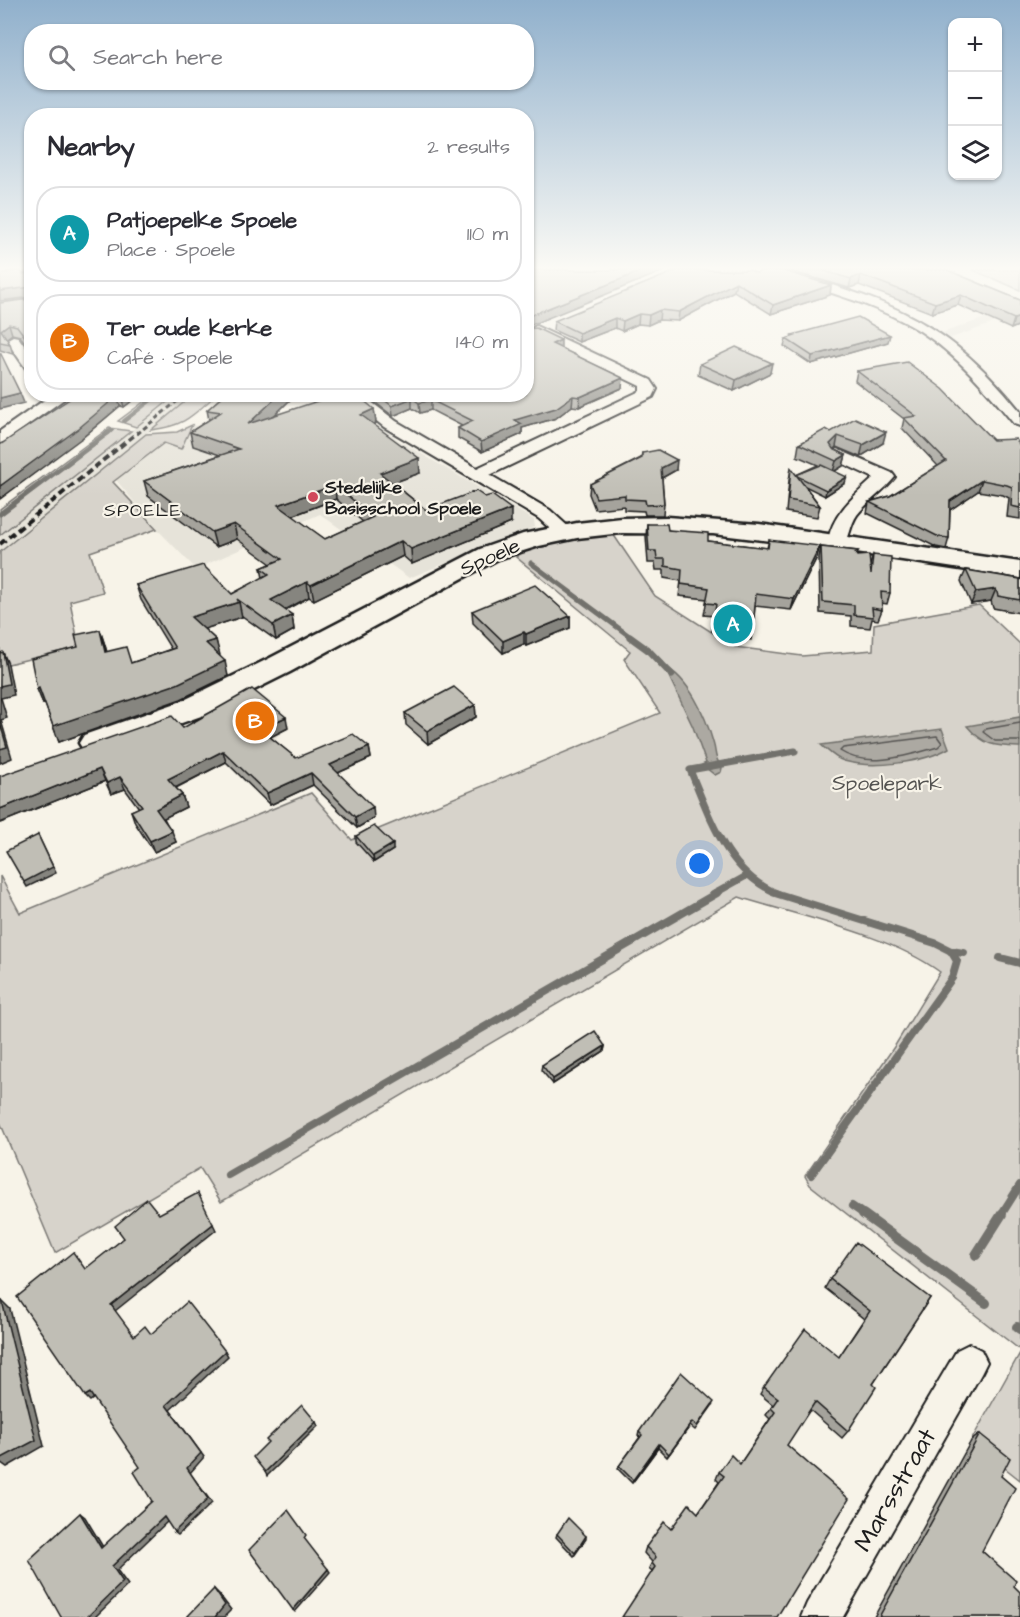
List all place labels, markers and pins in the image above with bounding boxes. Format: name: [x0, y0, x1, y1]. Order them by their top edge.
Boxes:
place label: Stedelijke Basisschool Spoele: [324, 475, 482, 521]
marker: Stedelijke Basisschool Spoele: [306, 490, 320, 504]
pin: A: [714, 602, 752, 646]
pin: B: [236, 698, 274, 744]

